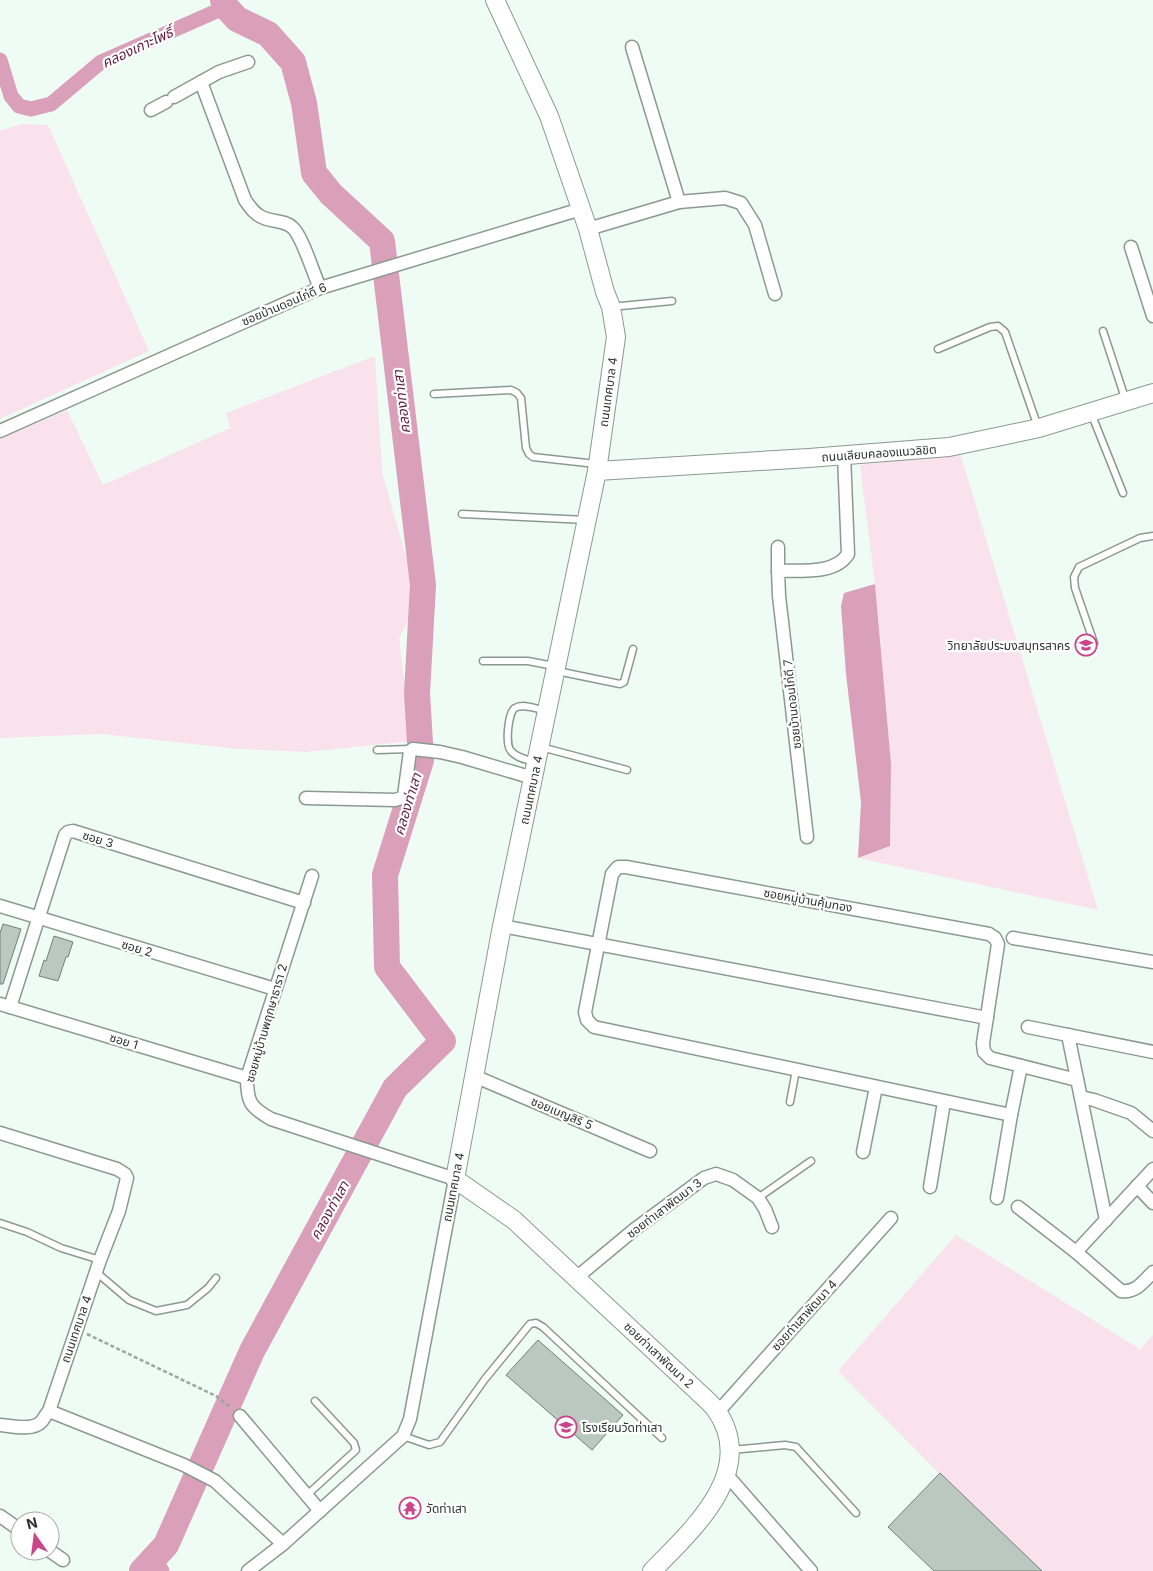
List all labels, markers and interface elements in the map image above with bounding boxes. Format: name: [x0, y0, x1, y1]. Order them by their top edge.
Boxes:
water label: คลองเกาะโพธิ์: [99, 21, 179, 71]
street label: ซอยบ้านดอนไก่ดี 6: [239, 279, 329, 329]
street label: ถนนเทศบาล 4: [596, 356, 620, 428]
water label: คลองท่าเสา: [389, 368, 413, 435]
street label: ถนนเลียบคลองแนวลิขิต: [821, 442, 937, 464]
school or university icon: วิทยาลัยประมงสมุทรสาคร: [1074, 633, 1098, 657]
place label: วิทยาลัยประมงสมุทรสาคร: [946, 638, 1070, 653]
street label: ซอยบ้านดอนไก่ดี 7: [780, 658, 804, 750]
street label: ถนนเทศบาล 4: [516, 754, 546, 826]
water label: คลองท่าเสา: [390, 770, 425, 837]
street label: ซอย 3: [81, 827, 115, 851]
street label: ซอยหมู่บ้านคุ้มทอง: [762, 885, 854, 915]
street label: ซอย 2: [120, 936, 154, 960]
street label: ซอยหมู่บ้านพฤกษาธารา 2: [242, 962, 290, 1084]
street label: ซอย 1: [108, 1030, 140, 1052]
street label: ซอยเบญสิริ 5: [529, 1093, 595, 1133]
street label: ถนนเทศบาล 4: [439, 1151, 467, 1223]
street label: ซอยท่าเสาพัฒนา 3: [623, 1175, 705, 1241]
water label: คลองท่าเสา: [306, 1177, 353, 1242]
street label: ซอยท่าเสาพัฒนา 4: [768, 1276, 840, 1354]
street label: ถนนเทศบาล 4: [57, 1293, 95, 1365]
street label: ซอยท่าเสาพัฒนา 2: [621, 1319, 697, 1391]
school or university icon: โรงเรียนวัดท่าเสา: [554, 1415, 578, 1439]
place label: โรงเรียนวัดท่าเสา: [582, 1420, 662, 1435]
temple icon: วัดท่าเสา: [398, 1496, 422, 1520]
place label: วัดท่าเสา: [426, 1501, 467, 1516]
north arrow: [10, 1511, 60, 1561]
text: N: [25, 1513, 39, 1532]

